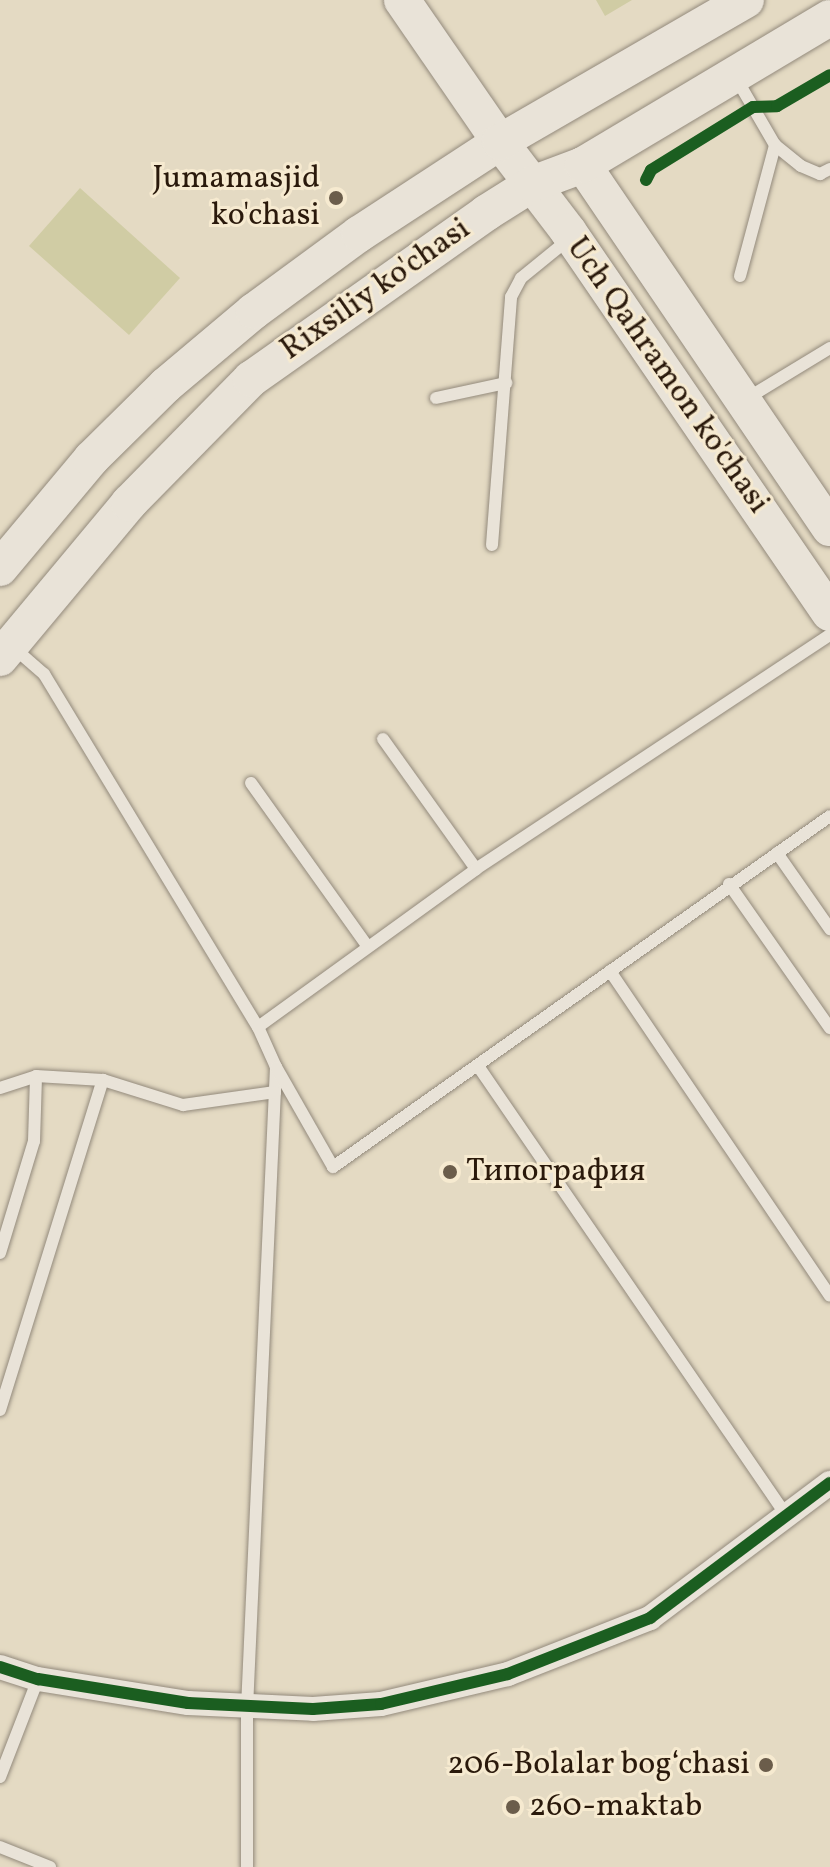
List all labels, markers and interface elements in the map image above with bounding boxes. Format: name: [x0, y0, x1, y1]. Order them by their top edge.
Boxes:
place label: Jumamasjid ko'chasi: [152, 161, 320, 236]
marker: Jumamasjid ko'chasi: [327, 189, 345, 207]
street label: Rixsiliy ko'chasi: [273, 210, 479, 370]
street label: Uch Qahramon ko'chasi: [557, 230, 777, 522]
place label: Типография: [466, 1153, 645, 1191]
marker: Типография: [441, 1163, 459, 1181]
place label: 206-Bolalar bogʻchasi: [447, 1746, 750, 1784]
marker: 206-Bolalar bogʻchasi: [757, 1756, 775, 1774]
place label: 260-maktab: [529, 1788, 702, 1826]
marker: 260-maktab: [504, 1798, 522, 1816]

